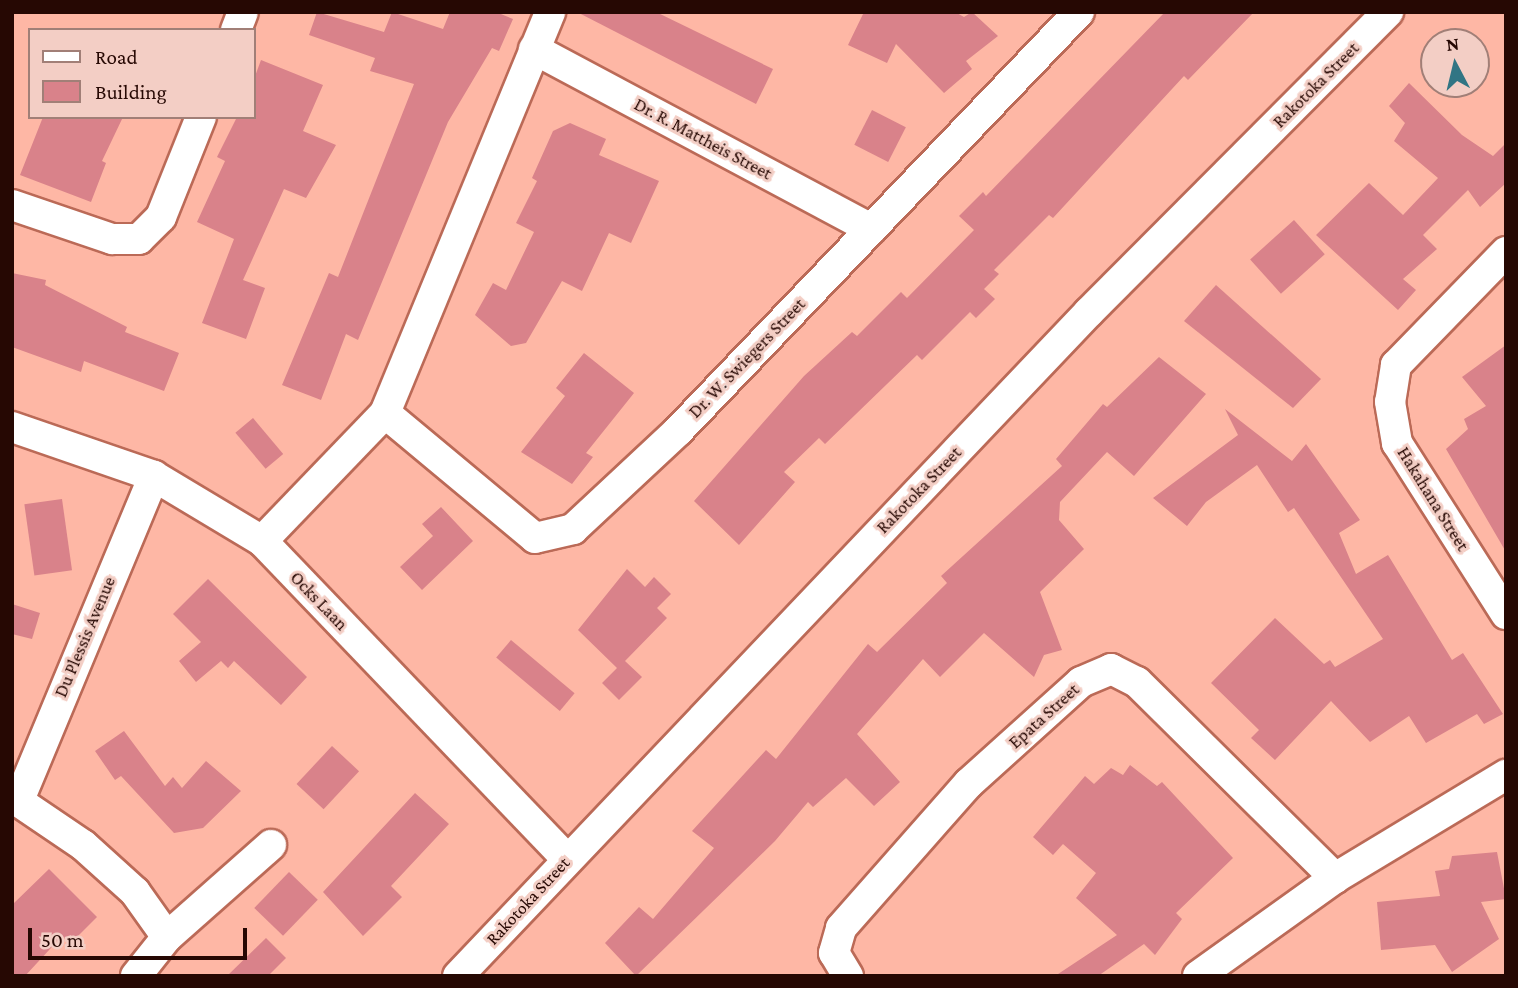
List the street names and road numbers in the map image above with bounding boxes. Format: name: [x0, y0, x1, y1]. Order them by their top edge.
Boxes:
street label: Rakotoka Street: [1269, 38, 1363, 132]
street label: Dr. R. Mattheis Street: [630, 94, 776, 184]
street label: Dr. W. Swiegers Street: [684, 293, 810, 423]
street label: Rakotoka Street: [872, 442, 966, 538]
street label: Hakahana Street: [1392, 443, 1474, 555]
street label: Ocks Laan: [286, 567, 352, 635]
street label: Du Plessis Avenue: [50, 573, 120, 701]
street label: Epata Street: [1004, 679, 1084, 753]
street label: Rakotoka Street: [482, 852, 574, 950]

